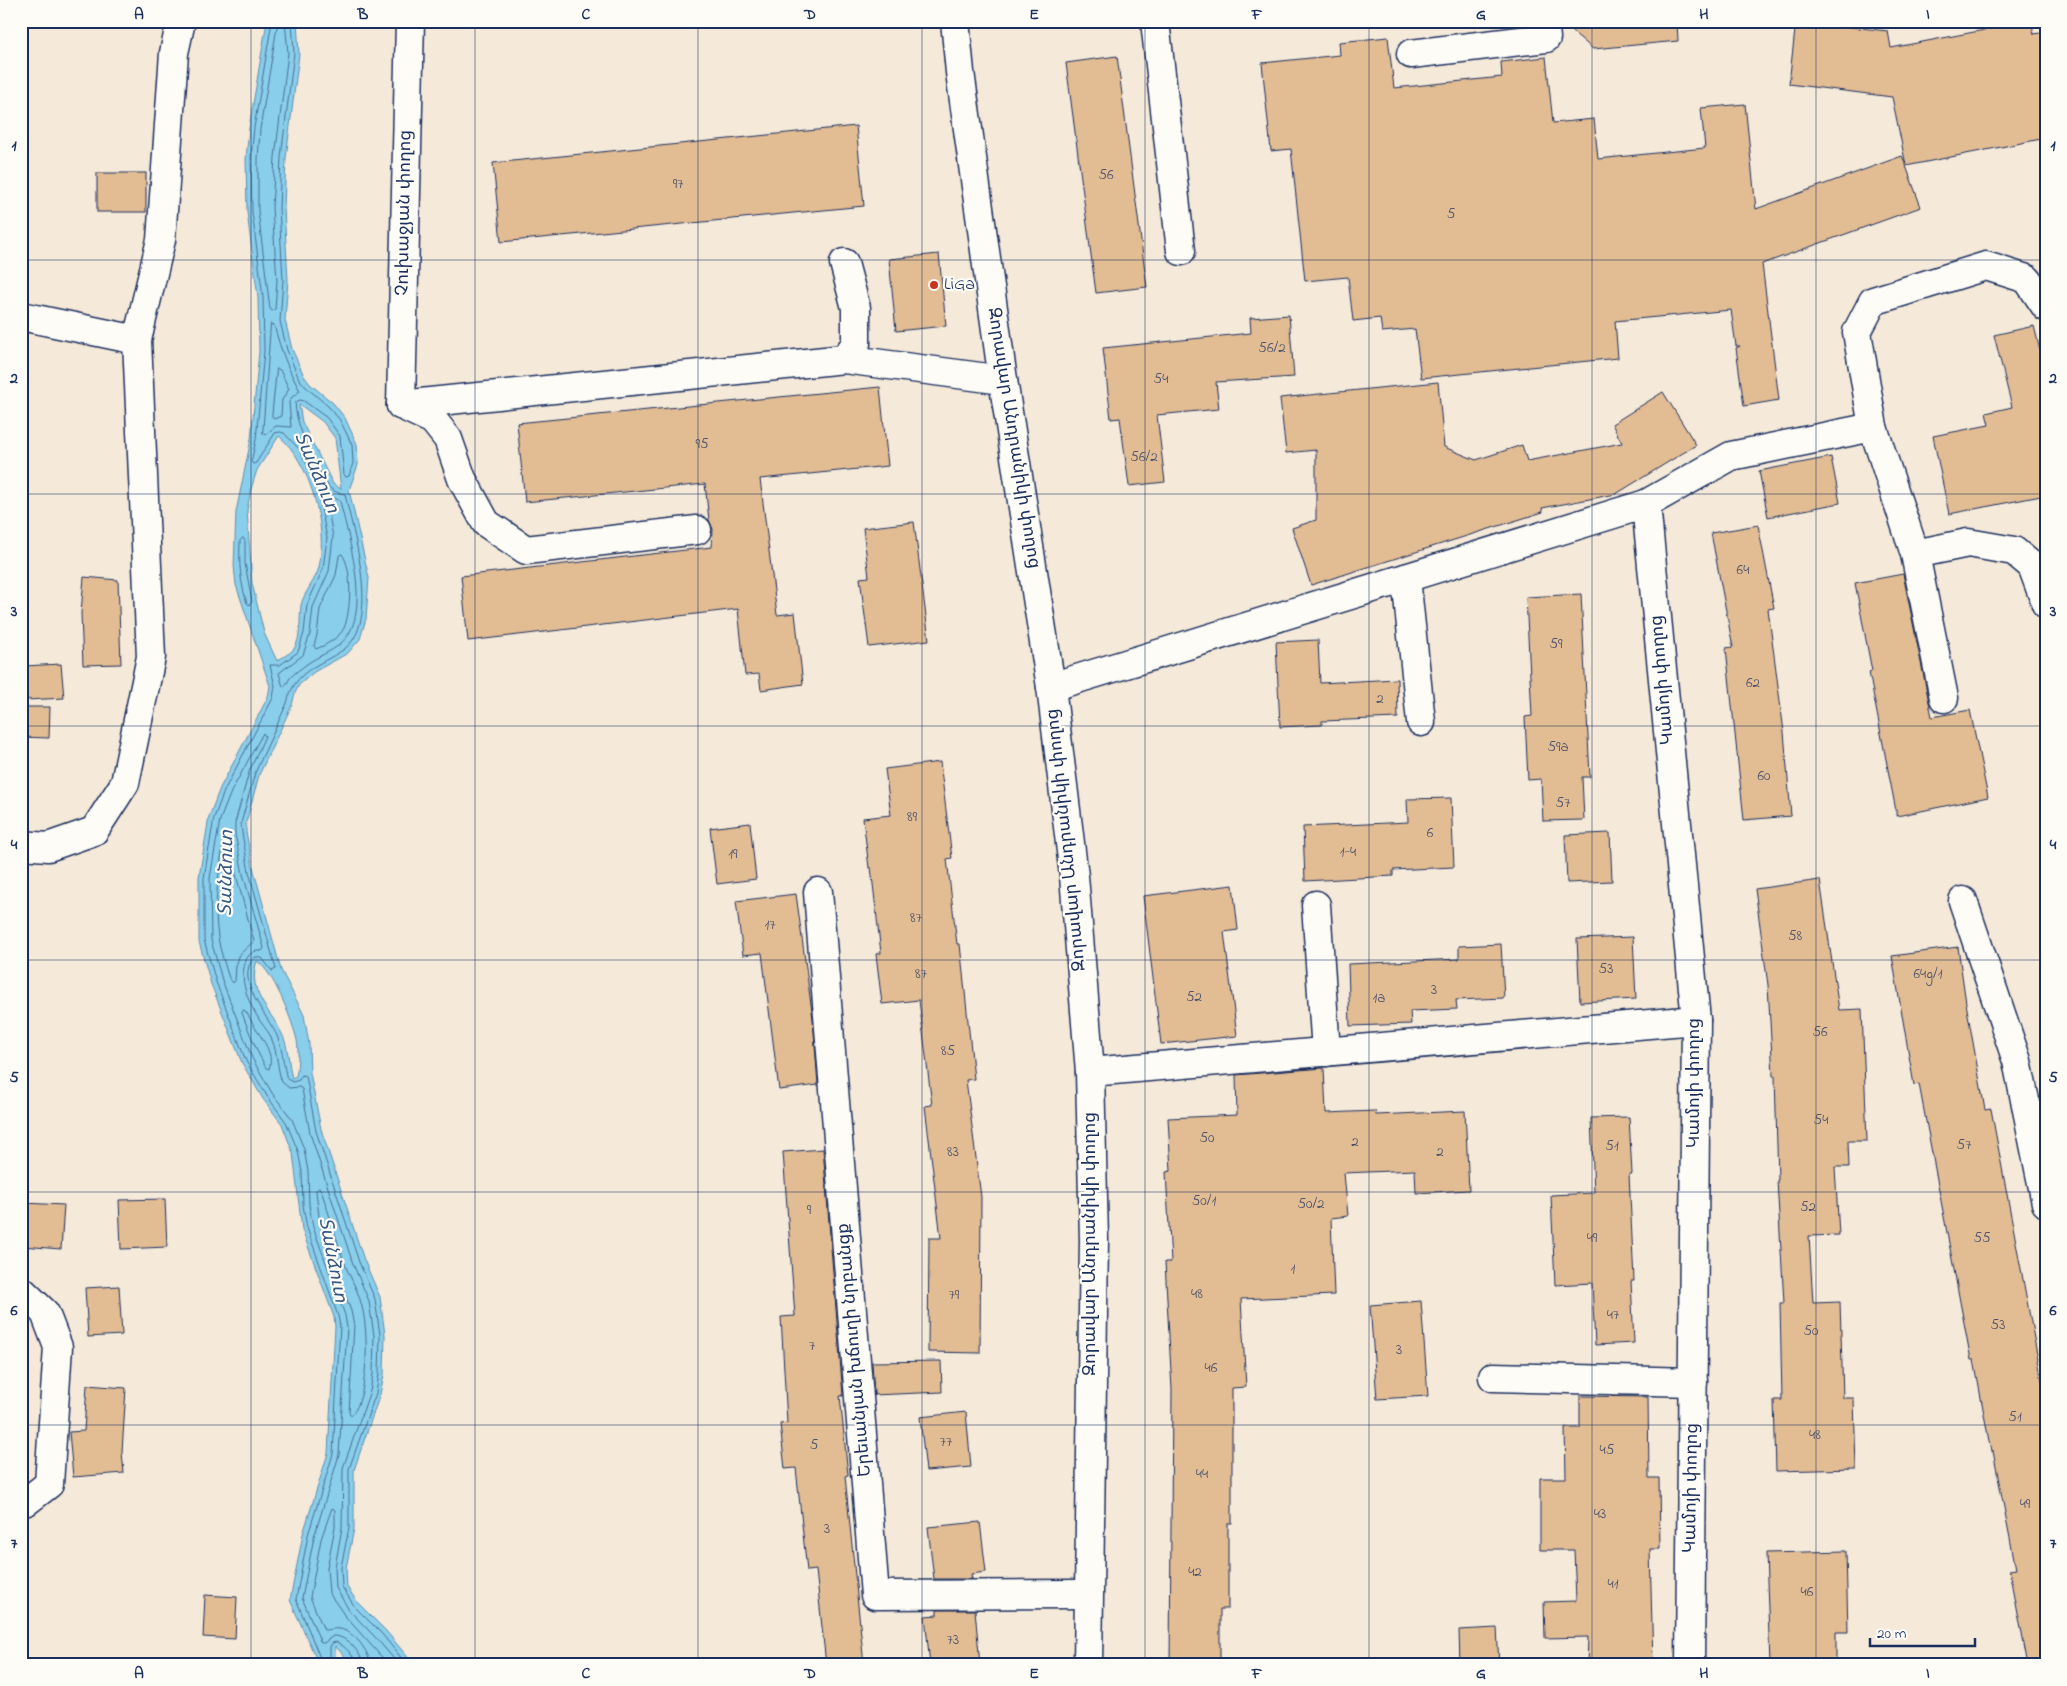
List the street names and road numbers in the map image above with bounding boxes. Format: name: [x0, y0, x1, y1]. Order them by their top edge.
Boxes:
street label: Չուխաջյան փողոց: [391, 130, 419, 296]
street label: Զորավար Անդրանիկի փողոց: [979, 306, 1047, 570]
street label: Կամոյի փողոց: [1644, 614, 1682, 746]
street label: Զորավար Անդրանիկի փողոց: [1040, 707, 1094, 973]
street label: Կամոյի փողոց: [1682, 1018, 1708, 1148]
street label: Զորավար Անդրանիկի փողոց: [1078, 1112, 1104, 1376]
street label: Երեւանյան խճուղի նրբանցք: [831, 1222, 879, 1478]
street label: Կամոյի փողոց: [1678, 1423, 1706, 1553]

